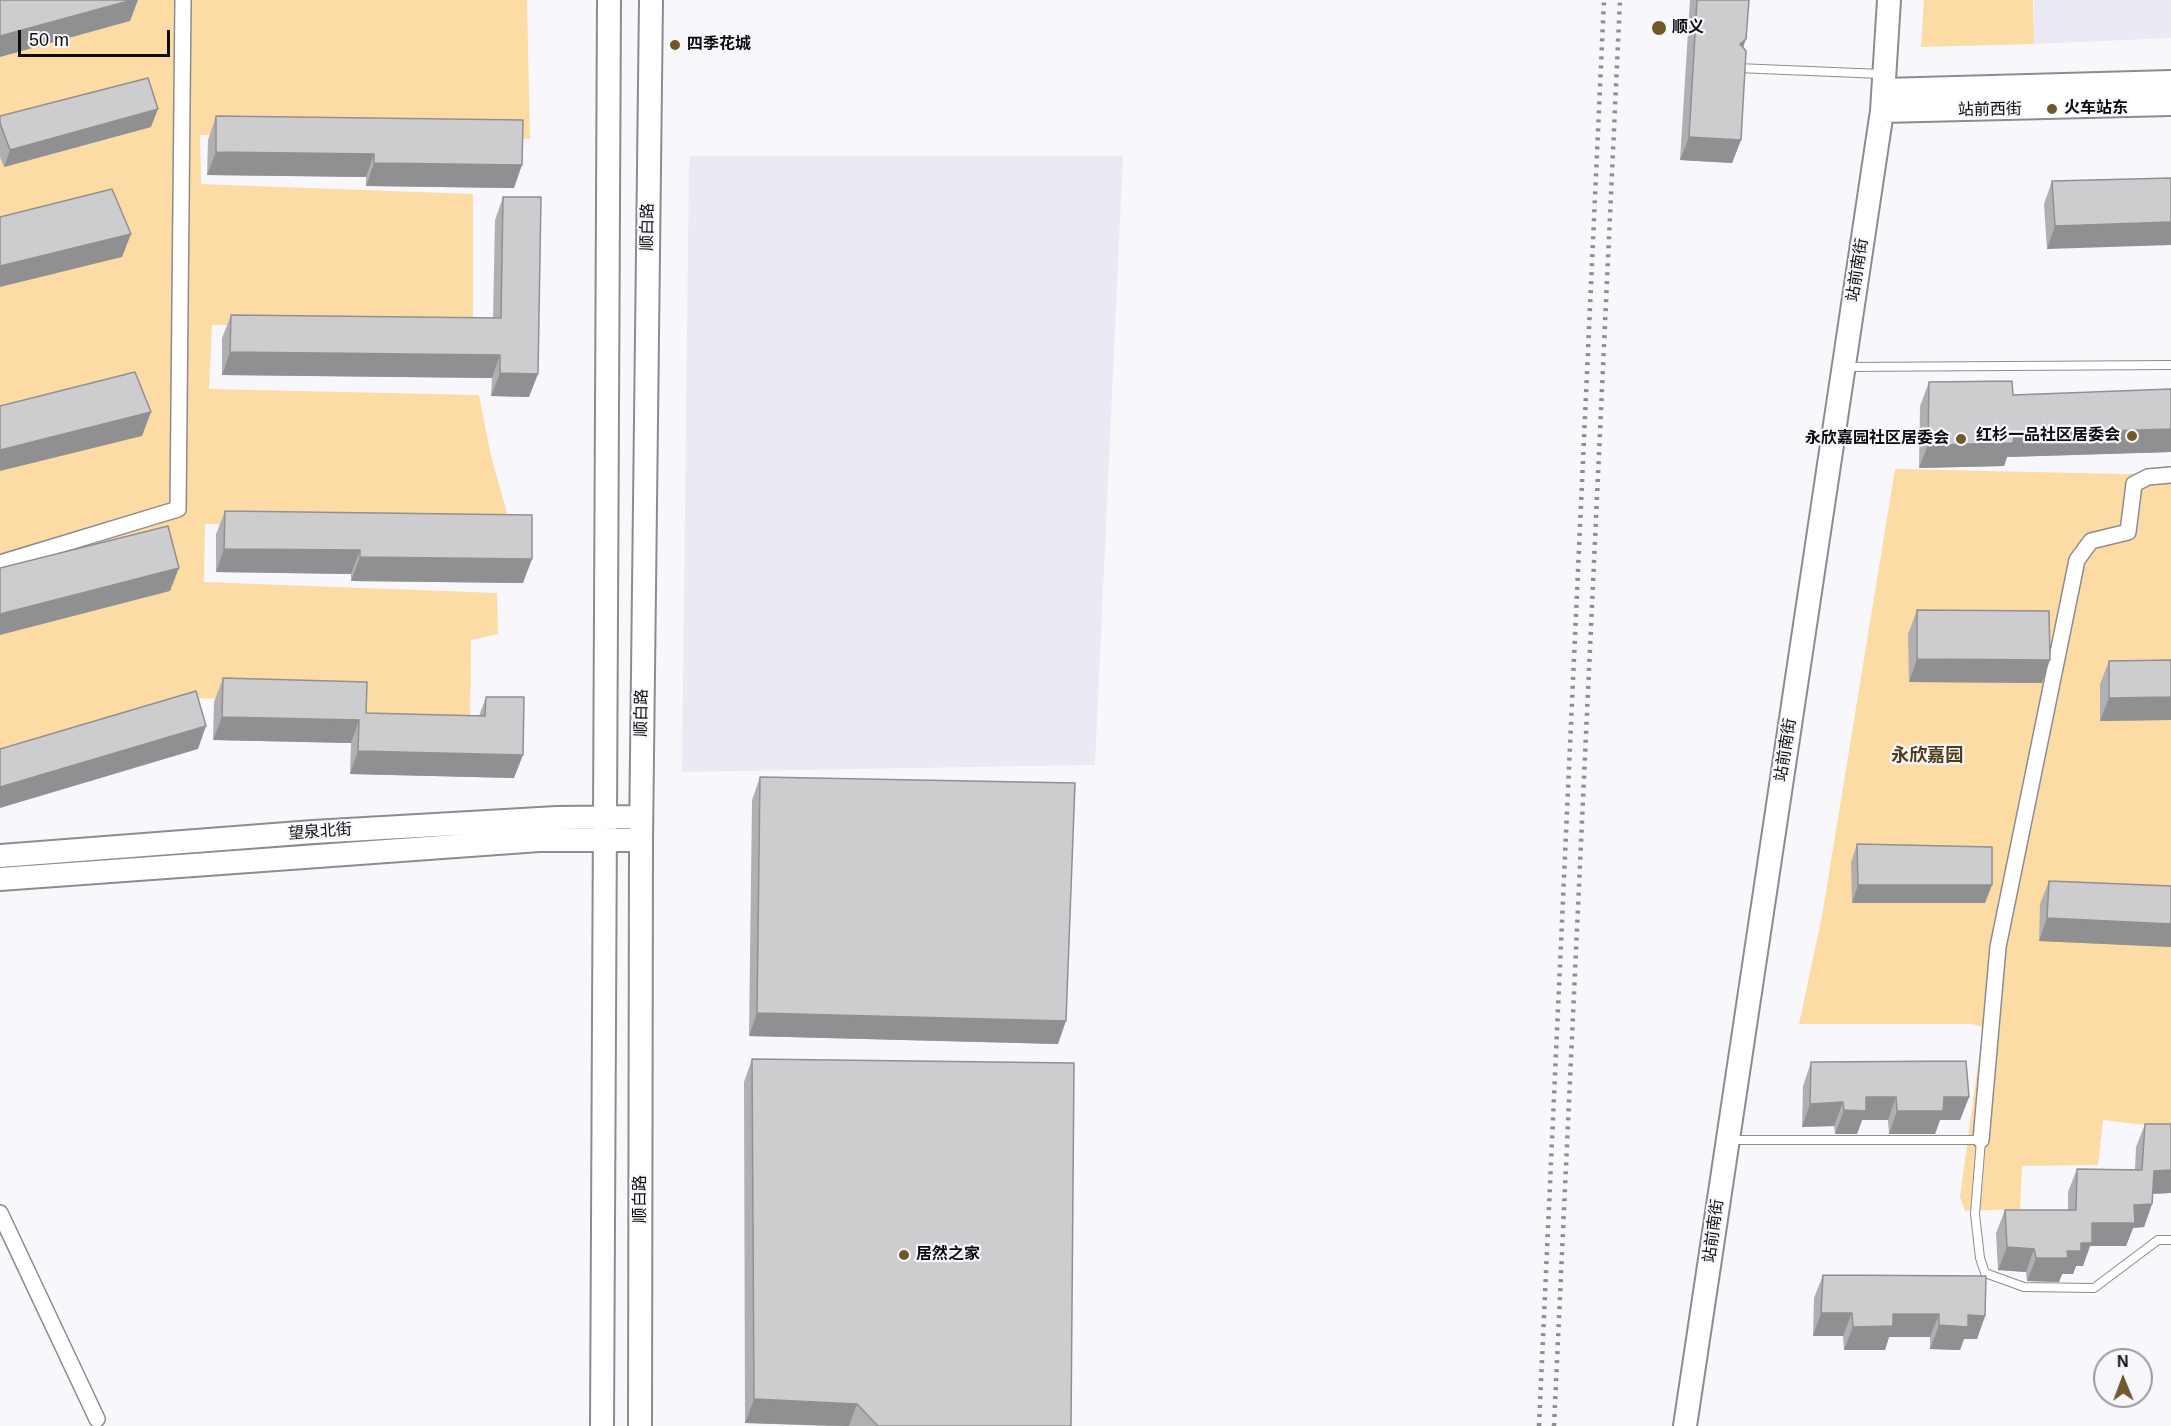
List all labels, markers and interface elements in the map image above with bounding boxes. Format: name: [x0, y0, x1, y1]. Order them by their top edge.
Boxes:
scale bar: [21, 18, 172, 56]
place label: 顺义: [1672, 18, 1704, 38]
marker: 顺义: [1650, 19, 1668, 37]
text: 50 m: [29, 30, 69, 50]
place label: 四季花城: [687, 35, 751, 55]
marker: 四季花城: [668, 38, 682, 52]
place label: 火车站东: [2064, 99, 2128, 119]
street label: 站前西街: [1958, 100, 2022, 120]
marker: 火车站东: [2045, 102, 2059, 116]
street label: 顺白路: [638, 203, 658, 251]
street label: 站前南街: [1844, 237, 1872, 303]
place label: 红杉一品社区居委会: [1976, 426, 2120, 446]
place label: 永欣嘉园社区居委会: [1805, 429, 1949, 449]
marker: 红杉一品社区居委会: [2125, 429, 2139, 443]
marker: 永欣嘉园社区居委会: [1954, 432, 1968, 446]
street label: 顺白路: [632, 689, 652, 737]
street label: 站前南街: [1772, 717, 1800, 783]
district label: 永欣嘉园: [1891, 745, 1963, 767]
street label: 望泉北街: [287, 820, 353, 844]
street label: 顺白路: [631, 1175, 651, 1223]
street label: 站前南街: [1700, 1198, 1728, 1264]
place label: 居然之家: [916, 1245, 980, 1265]
marker: 居然之家: [897, 1248, 911, 1262]
north arrow: [2093, 1348, 2153, 1408]
text: N: [2117, 1353, 2129, 1370]

